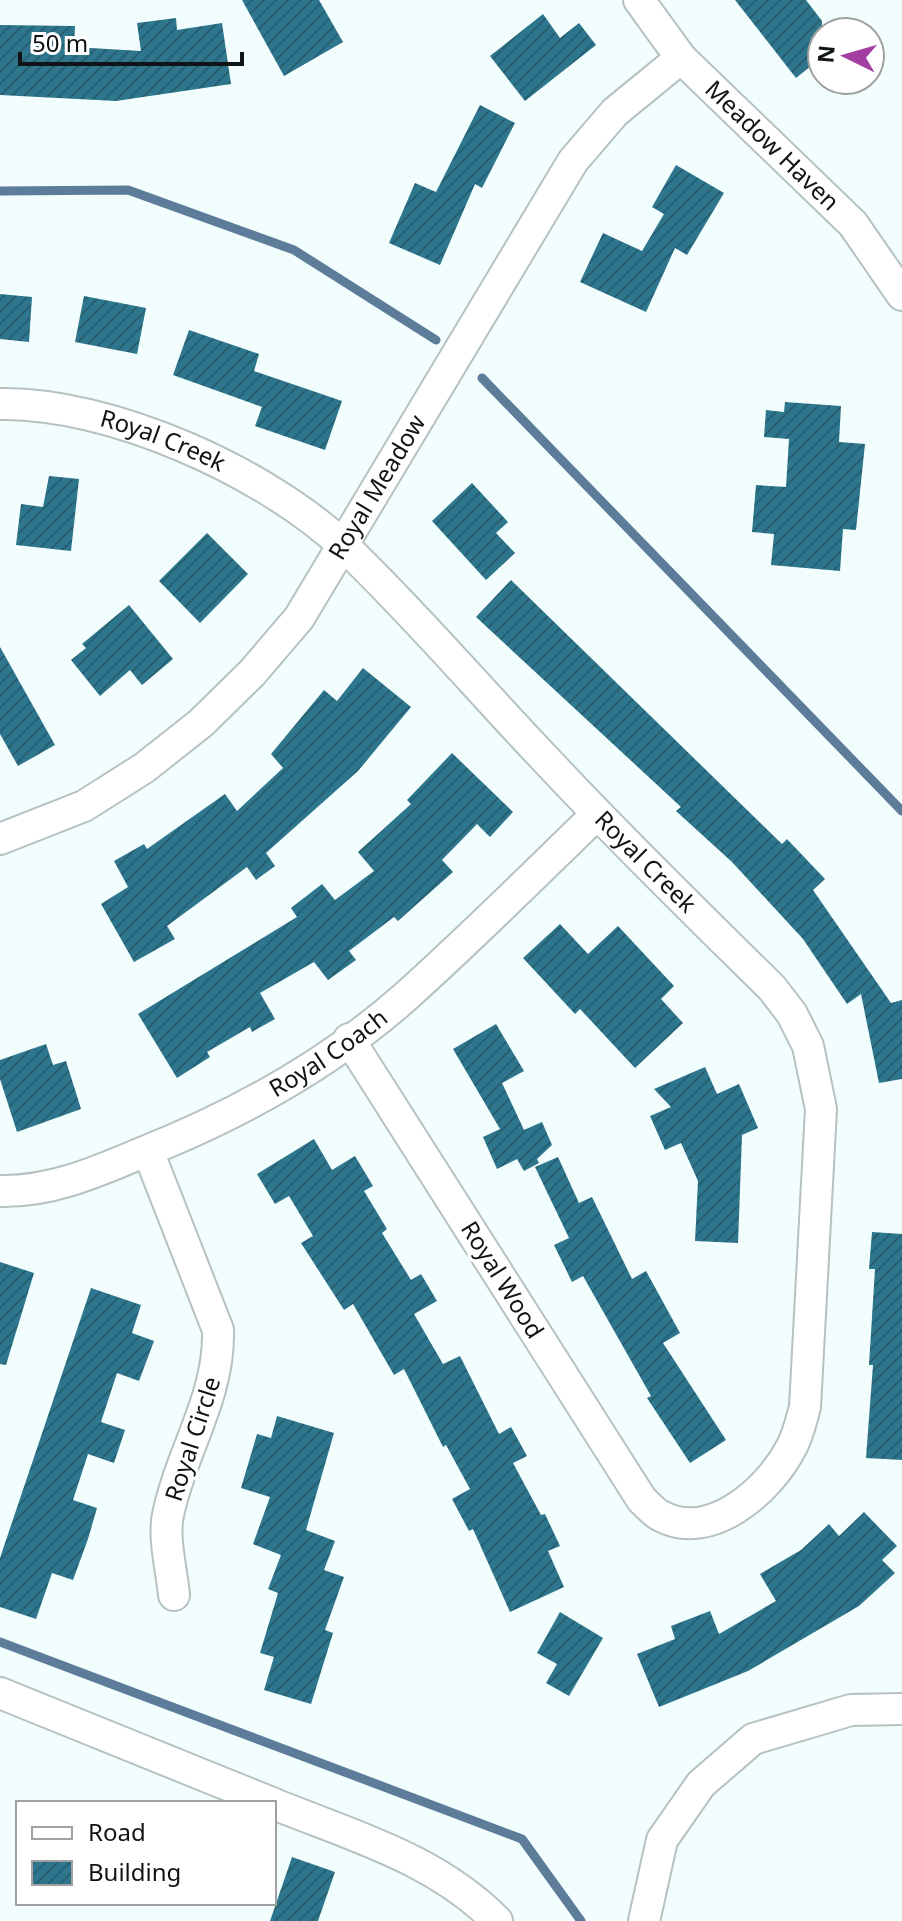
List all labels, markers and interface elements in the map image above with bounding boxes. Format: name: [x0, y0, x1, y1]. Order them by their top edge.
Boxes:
scale bar: [20, 16, 242, 66]
north arrow: [806, 16, 886, 96]
text: 50 m: [32, 26, 88, 59]
text: N: [809, 44, 841, 64]
street label: Meadow Haven: [699, 72, 847, 217]
street label: Royal Creek: [97, 400, 232, 479]
street label: Royal Meadow: [320, 408, 432, 565]
street label: Royal Creek: [588, 803, 704, 919]
street label: Royal Coach: [262, 1001, 394, 1104]
street label: Royal Wood: [454, 1214, 552, 1344]
street label: Royal Circle: [156, 1372, 227, 1505]
legend: [16, 1801, 276, 1905]
text: Road: [88, 1815, 146, 1848]
text: Building: [88, 1855, 181, 1888]

